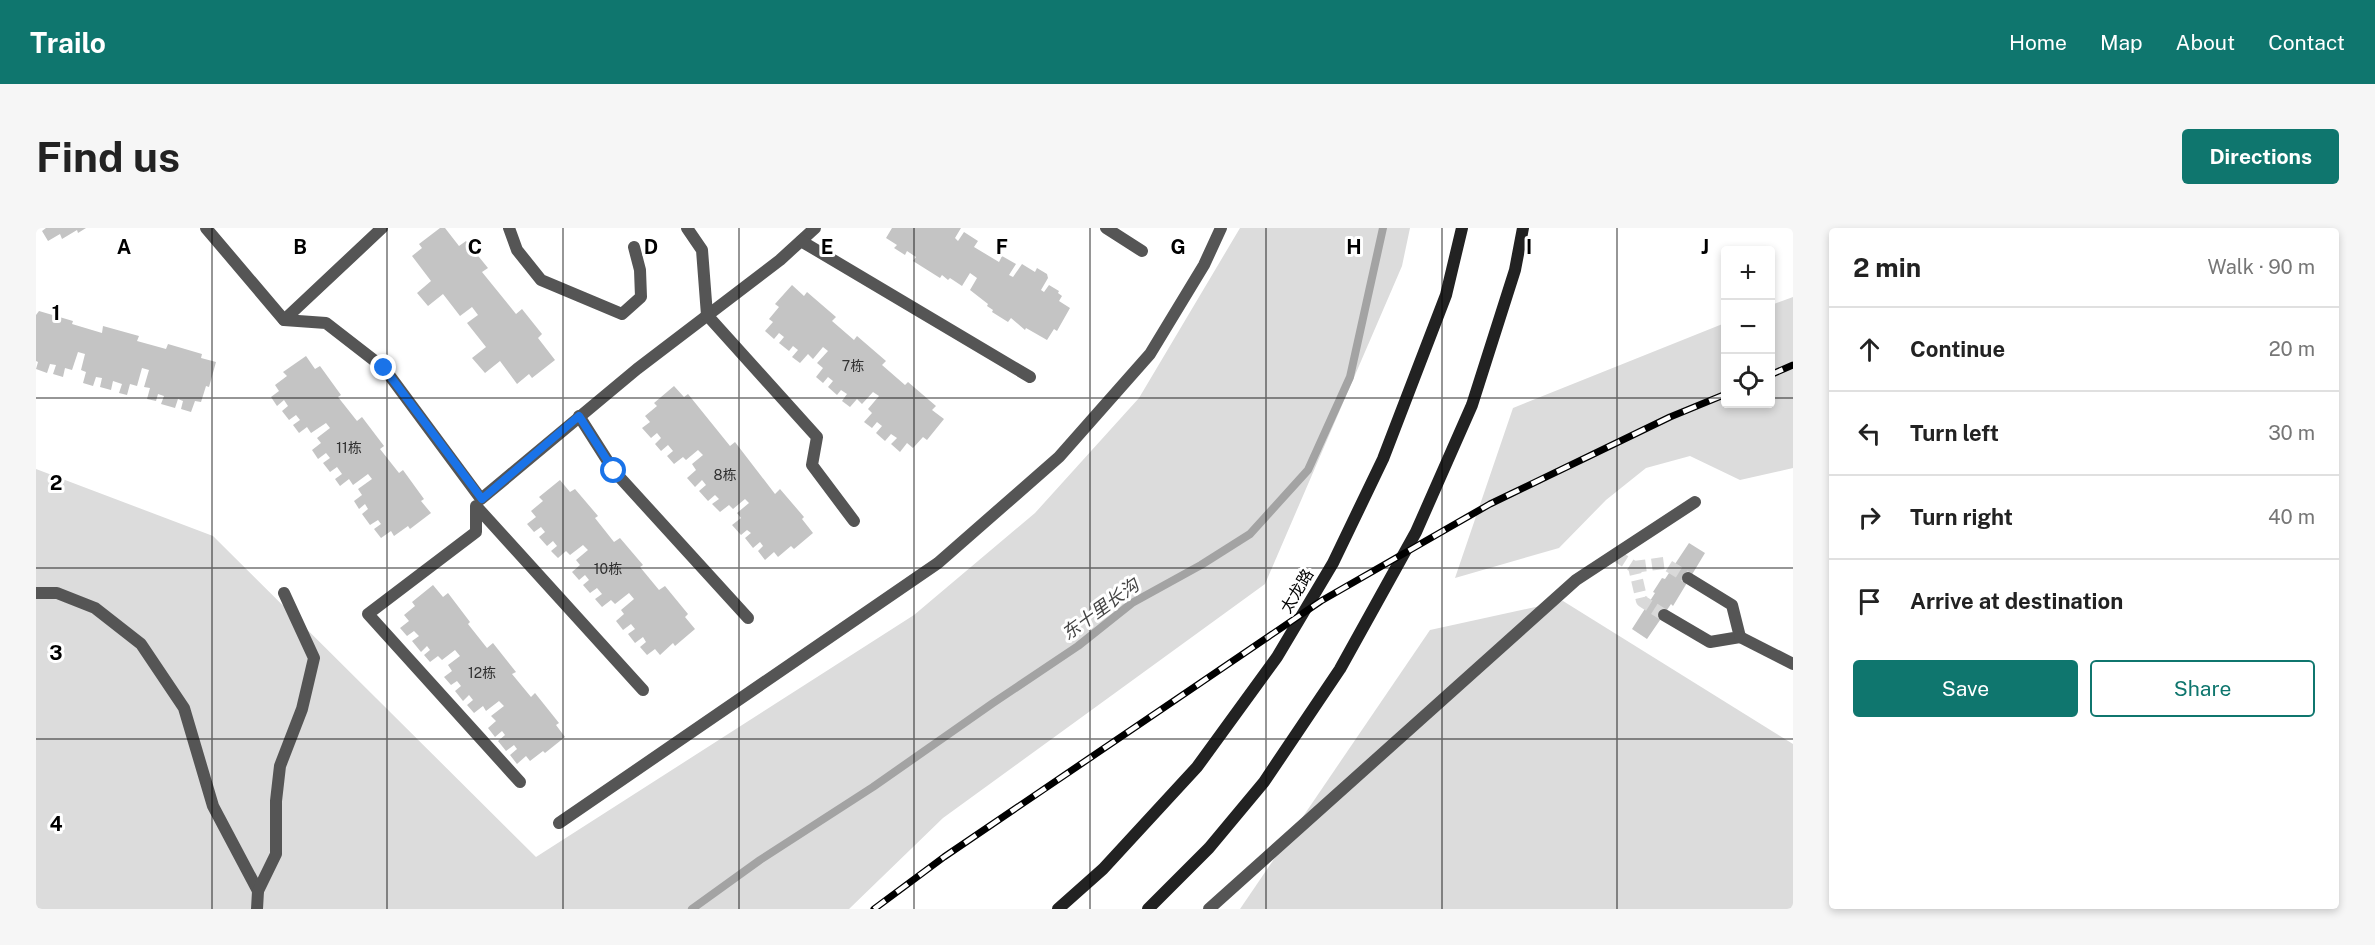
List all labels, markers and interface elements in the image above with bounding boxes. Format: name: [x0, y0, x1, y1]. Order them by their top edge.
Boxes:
text: Trailo: [30, 26, 106, 59]
text: Home: [2009, 30, 2067, 55]
text: Map: [2100, 30, 2143, 55]
text: About: [2176, 30, 2235, 55]
text: Contact: [2268, 30, 2345, 55]
button: Directions: [2182, 129, 2339, 184]
text: Find us: [36, 132, 180, 181]
text: A: [117, 235, 131, 259]
text: B: [293, 235, 307, 259]
text: C: [468, 235, 482, 259]
text: D: [644, 235, 658, 259]
text: E: [821, 235, 833, 259]
text: F: [996, 235, 1008, 259]
text: G: [1170, 235, 1186, 259]
text: H: [1346, 235, 1362, 259]
text: I: [1526, 235, 1532, 259]
text: J: [1701, 235, 1709, 259]
map controls: [1721, 246, 1775, 408]
button: +: [1721, 246, 1775, 300]
text: 2 min: [1853, 252, 1921, 283]
text: Walk · 90 m: [2208, 255, 2315, 279]
button: −: [1721, 300, 1775, 354]
text: 1: [52, 301, 60, 325]
icon: ahead: [1853, 333, 1886, 366]
text: Continue: [1910, 336, 2005, 362]
text: 20 m: [2269, 337, 2315, 361]
route end: [370, 354, 396, 380]
button: locate: [1721, 354, 1775, 408]
house number: 7栋: [842, 358, 864, 374]
icon: left: [1853, 417, 1886, 450]
text: Turn left: [1910, 420, 1999, 446]
text: 30 m: [2268, 421, 2315, 445]
house number: 11栋: [336, 440, 362, 456]
route start: [600, 457, 626, 483]
house number: 8栋: [713, 467, 737, 483]
text: 2: [50, 471, 62, 495]
icon: right: [1853, 501, 1886, 534]
text: Turn right: [1910, 504, 2013, 530]
text: 40 m: [2268, 505, 2315, 529]
house number: 10栋: [594, 561, 622, 577]
street label: 太龙路: [1276, 566, 1318, 616]
water label: 东十里长沟: [1057, 573, 1144, 644]
icon: arrive: [1853, 585, 1886, 618]
text: Arrive at destination: [1910, 588, 2123, 614]
text: 3: [49, 641, 63, 665]
button: Save: [1853, 660, 2078, 717]
button: Share: [2090, 660, 2315, 717]
house number: 12栋: [468, 665, 496, 681]
text: 4: [49, 812, 63, 836]

